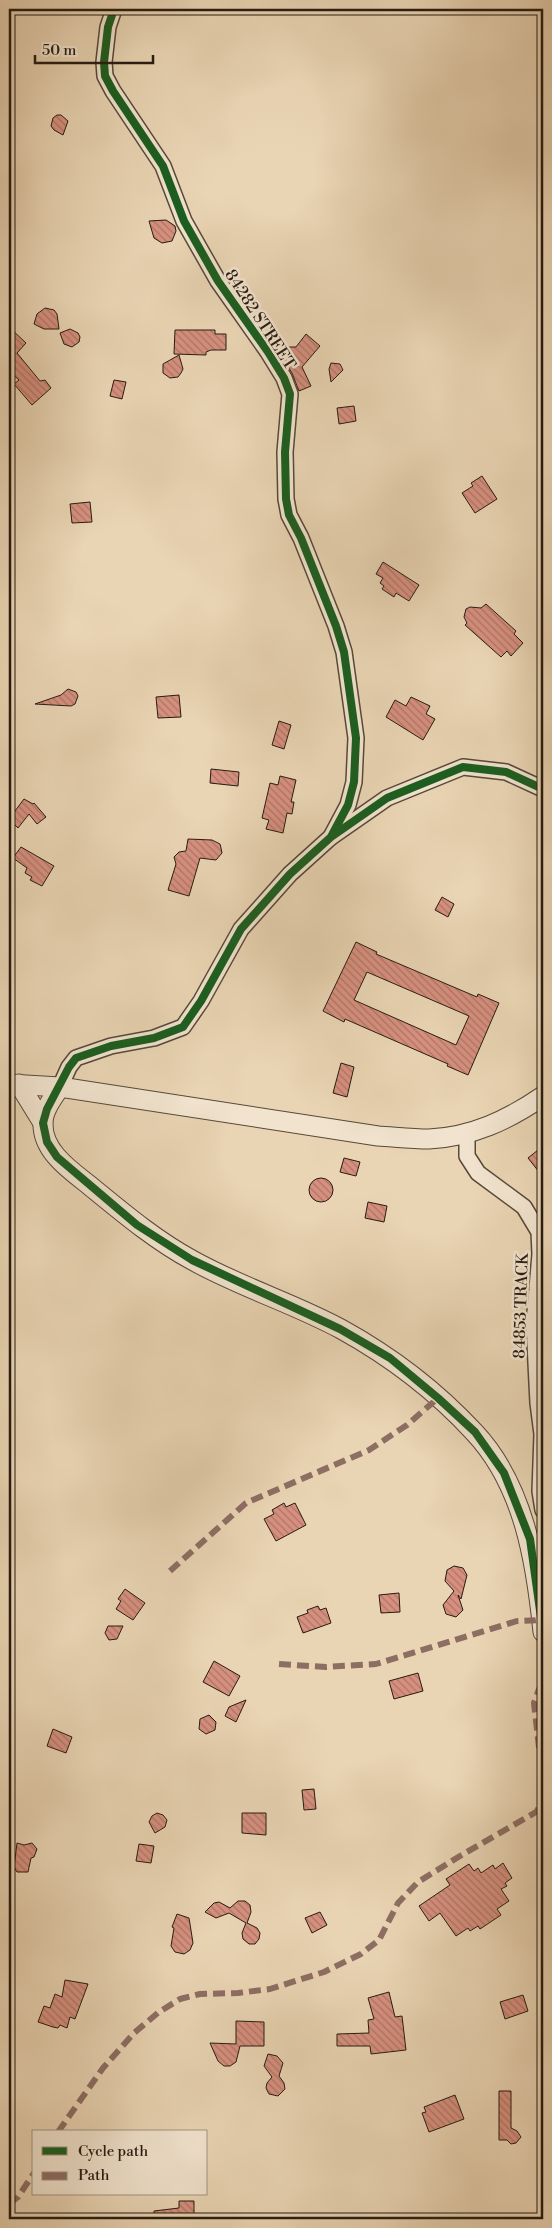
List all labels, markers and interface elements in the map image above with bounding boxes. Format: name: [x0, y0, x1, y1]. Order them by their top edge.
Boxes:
scale bar: [35, 32, 152, 64]
text: 50 m: [42, 41, 76, 60]
street label: 84282 STREET: [220, 266, 300, 373]
street label: 84853 TRACK: [509, 1252, 533, 1359]
legend: [32, 2130, 208, 2196]
text: Cycle path: [78, 2142, 148, 2161]
text: Path: [78, 2166, 110, 2185]

